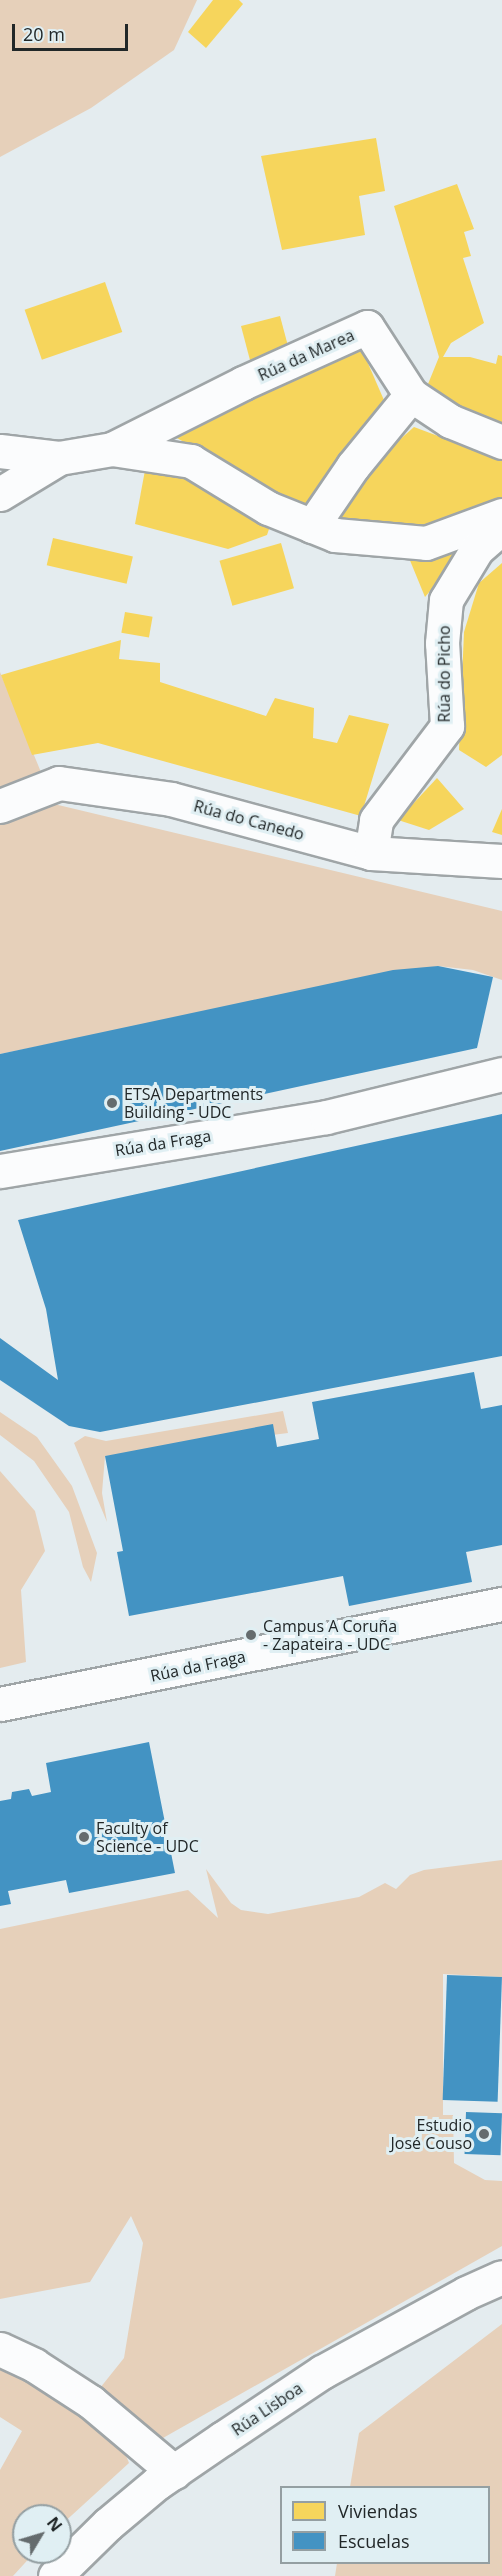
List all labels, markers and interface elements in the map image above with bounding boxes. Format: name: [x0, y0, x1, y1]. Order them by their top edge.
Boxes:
scale bar: [15, 12, 130, 50]
text: 20 m: [23, 22, 65, 46]
street label: Rúa da Marea: [255, 325, 357, 385]
street label: Rúa do Picho: [434, 625, 454, 723]
street label: Rúa do Canedo: [192, 796, 306, 844]
place label: ETSA Departments Building - UDC: [124, 1084, 263, 1122]
marker: ETSA Departments Building - UDC: [105, 1096, 119, 1110]
street label: Rúa da Fraga: [114, 1126, 212, 1160]
place label: Campus A Coruña - Zapateira - UDC: [263, 1616, 397, 1654]
marker: Campus A Coruña - Zapateira - UDC: [244, 1628, 258, 1642]
street label: Rúa da Fraga: [149, 1647, 247, 1685]
place label: Faculty of Science - UDC: [96, 1818, 199, 1856]
marker: Faculty of Science - UDC: [77, 1830, 91, 1844]
place label: Estudio José Couso: [391, 2115, 472, 2153]
marker: Estudio José Couso: [477, 2127, 491, 2141]
street label: Rúa Lisboa: [228, 2378, 306, 2440]
legend: [280, 2486, 490, 2564]
text: Viviendas: [338, 2499, 418, 2523]
north arrow: [12, 2504, 72, 2564]
text: N: [42, 2512, 67, 2536]
text: Escuelas: [338, 2529, 409, 2553]

